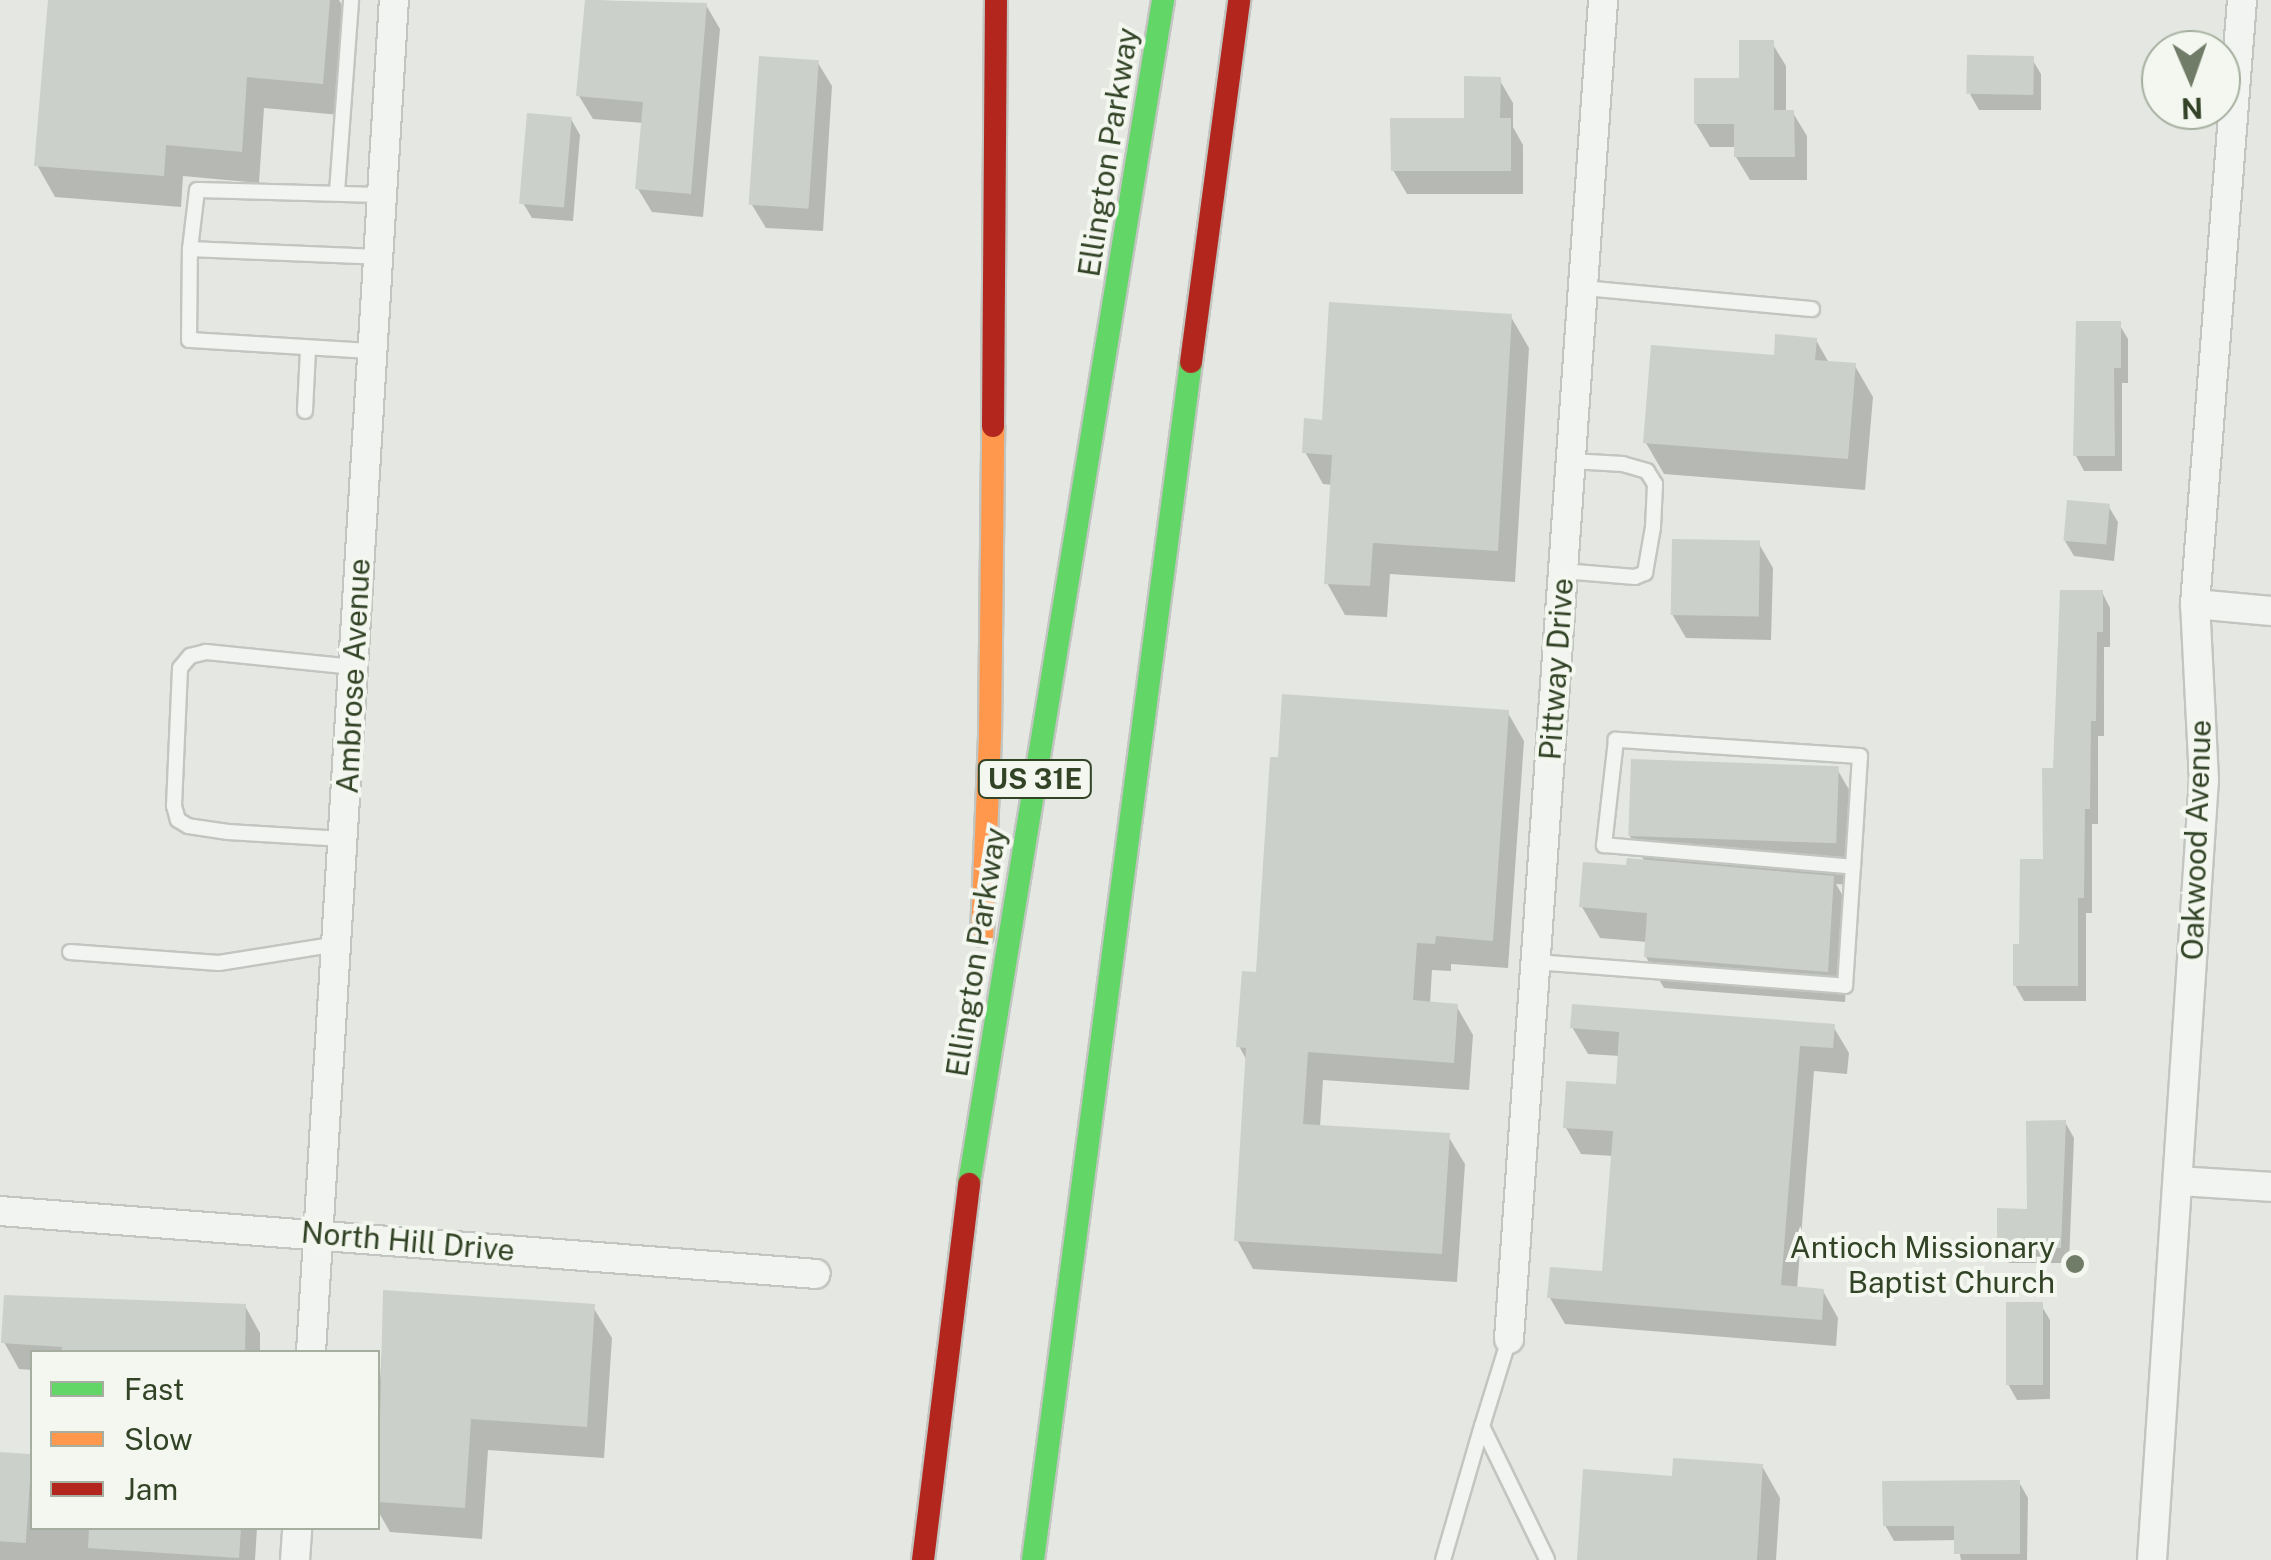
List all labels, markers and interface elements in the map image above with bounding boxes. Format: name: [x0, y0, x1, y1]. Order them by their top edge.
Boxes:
street label: Ellington Parkway: [1071, 25, 1145, 279]
north arrow: [2141, 30, 2241, 130]
text: N: [2180, 92, 2204, 125]
street label: Ambrose Avenue: [329, 557, 377, 795]
street label: Pittway Drive: [1532, 577, 1580, 761]
street label: Oakwood Avenue: [2174, 719, 2218, 961]
road number: US 31E: [978, 756, 1092, 802]
street label: Ellington Parkway: [939, 825, 1013, 1079]
street label: North Hill Drive: [300, 1214, 516, 1268]
place label: Antioch Missionary Baptist Church: [1790, 1229, 2055, 1300]
marker: Antioch Missionary Baptist Church: [2064, 1253, 2086, 1275]
legend: [30, 1350, 380, 1530]
text: Fast: [124, 1371, 184, 1407]
text: Slow: [124, 1421, 193, 1457]
text: Jam: [124, 1471, 178, 1507]

